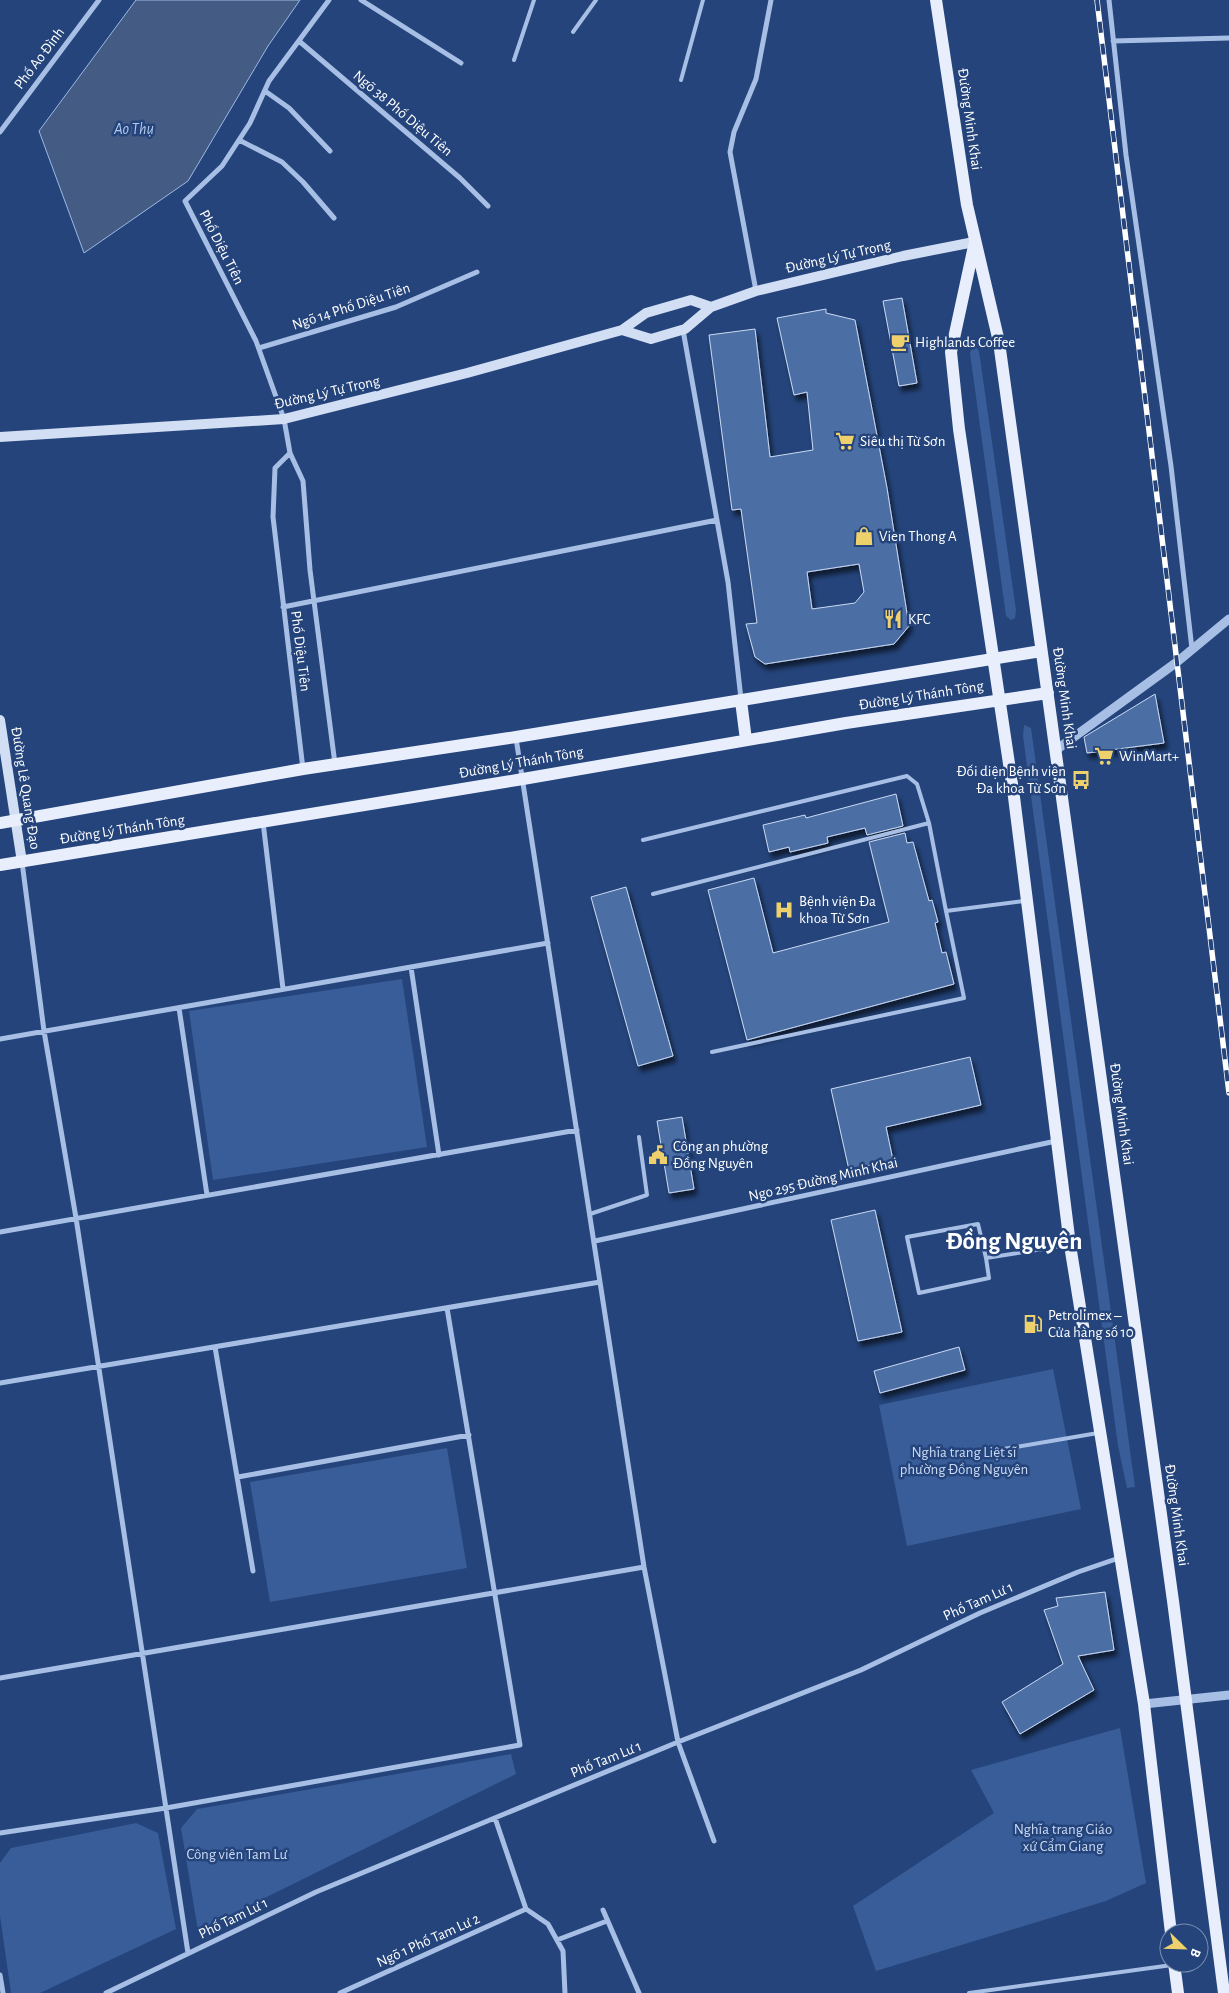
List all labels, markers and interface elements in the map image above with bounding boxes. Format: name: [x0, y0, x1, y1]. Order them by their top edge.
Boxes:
street label: Phố Ao Đình: [11, 25, 67, 92]
street label: Đường Minh Khai: [955, 67, 984, 171]
street label: Ngõ 38 Phố Diệu Tiên: [350, 68, 455, 159]
water label: Ao Thụ: [113, 121, 154, 137]
street label: Phố Diệu Tiên: [196, 208, 247, 287]
street label: Đường Lý Tự Trọng: [784, 237, 893, 276]
street label: Ngõ 14 Phố Diệu Tiên: [290, 280, 412, 333]
cafe icon: Highlands Coffee: [889, 331, 911, 353]
place label: Highlands Coffee: [915, 335, 1015, 350]
street label: Đường Lý Tự Trọng: [273, 373, 382, 412]
supermarket icon: Siêu thị Từ Sơn: [834, 430, 856, 452]
place label: Siêu thị Từ Sơn: [860, 434, 945, 449]
shop icon: Vien Thong A: [853, 525, 875, 547]
place label: Vien Thong A: [879, 529, 957, 544]
restaurant icon: KFC: [882, 608, 904, 630]
street label: Phố Diệu Tiên: [288, 610, 313, 692]
place label: KFC: [908, 612, 931, 627]
street label: Đường Minh Khai: [1050, 646, 1079, 750]
street label: Đường Lý Thánh Tông: [858, 678, 985, 713]
street label: Đường Lê Quang Đạo: [8, 726, 43, 851]
street label: Đường Lý Thánh Tông: [458, 744, 585, 781]
supermarket icon: WinMart+: [1093, 745, 1115, 767]
place label: WinMart+: [1119, 749, 1179, 764]
place label: Đối diện Bệnh viện Đa khoa Từ Sơn: [957, 764, 1066, 796]
bus stop icon: Đối diện Bệnh viện Đa khoa Từ Sơn: [1070, 769, 1092, 791]
street label: Đường Lý Thánh Tông: [59, 812, 186, 847]
place label: Bệnh viện Đa khoa Từ Sơn: [799, 894, 876, 926]
hospital icon: Bệnh viện Đa khoa Từ Sơn: [773, 899, 795, 921]
street label: Đường Minh Khai: [1107, 1062, 1136, 1166]
place label: Công an phường Đồng Nguyên: [673, 1139, 769, 1171]
public building icon: Công an phường Đồng Nguyên: [647, 1144, 669, 1166]
street label: Ngo 295 Đường Minh Khai: [747, 1155, 899, 1204]
district label: Đồng Nguyên: [946, 1228, 1082, 1254]
place label: Petrolimex – Cửa hàng số 10: [1048, 1308, 1134, 1340]
fuel station icon: Petrolimex – Cửa hàng số 10: [1022, 1313, 1044, 1335]
park label: Nghĩa trang Liệt sĩ phường Đồng Nguyên: [900, 1445, 1028, 1477]
street label: Đường Minh Khai: [1162, 1463, 1191, 1567]
street label: Phố Tam Lư 1: [941, 1579, 1015, 1624]
street label: Phố Tam Lư 1: [569, 1738, 644, 1780]
park label: Nghĩa trang Giáo xứ Cẩm Giang: [1014, 1822, 1112, 1854]
park label: Công viên Tam Lư: [186, 1847, 288, 1862]
street label: Phố Tam Lư 1: [196, 1895, 270, 1942]
street label: Ngõ 1 Phố Tam Lư 2: [374, 1911, 482, 1970]
north arrow: [1159, 1923, 1209, 1973]
text: B: [1187, 1946, 1203, 1959]

